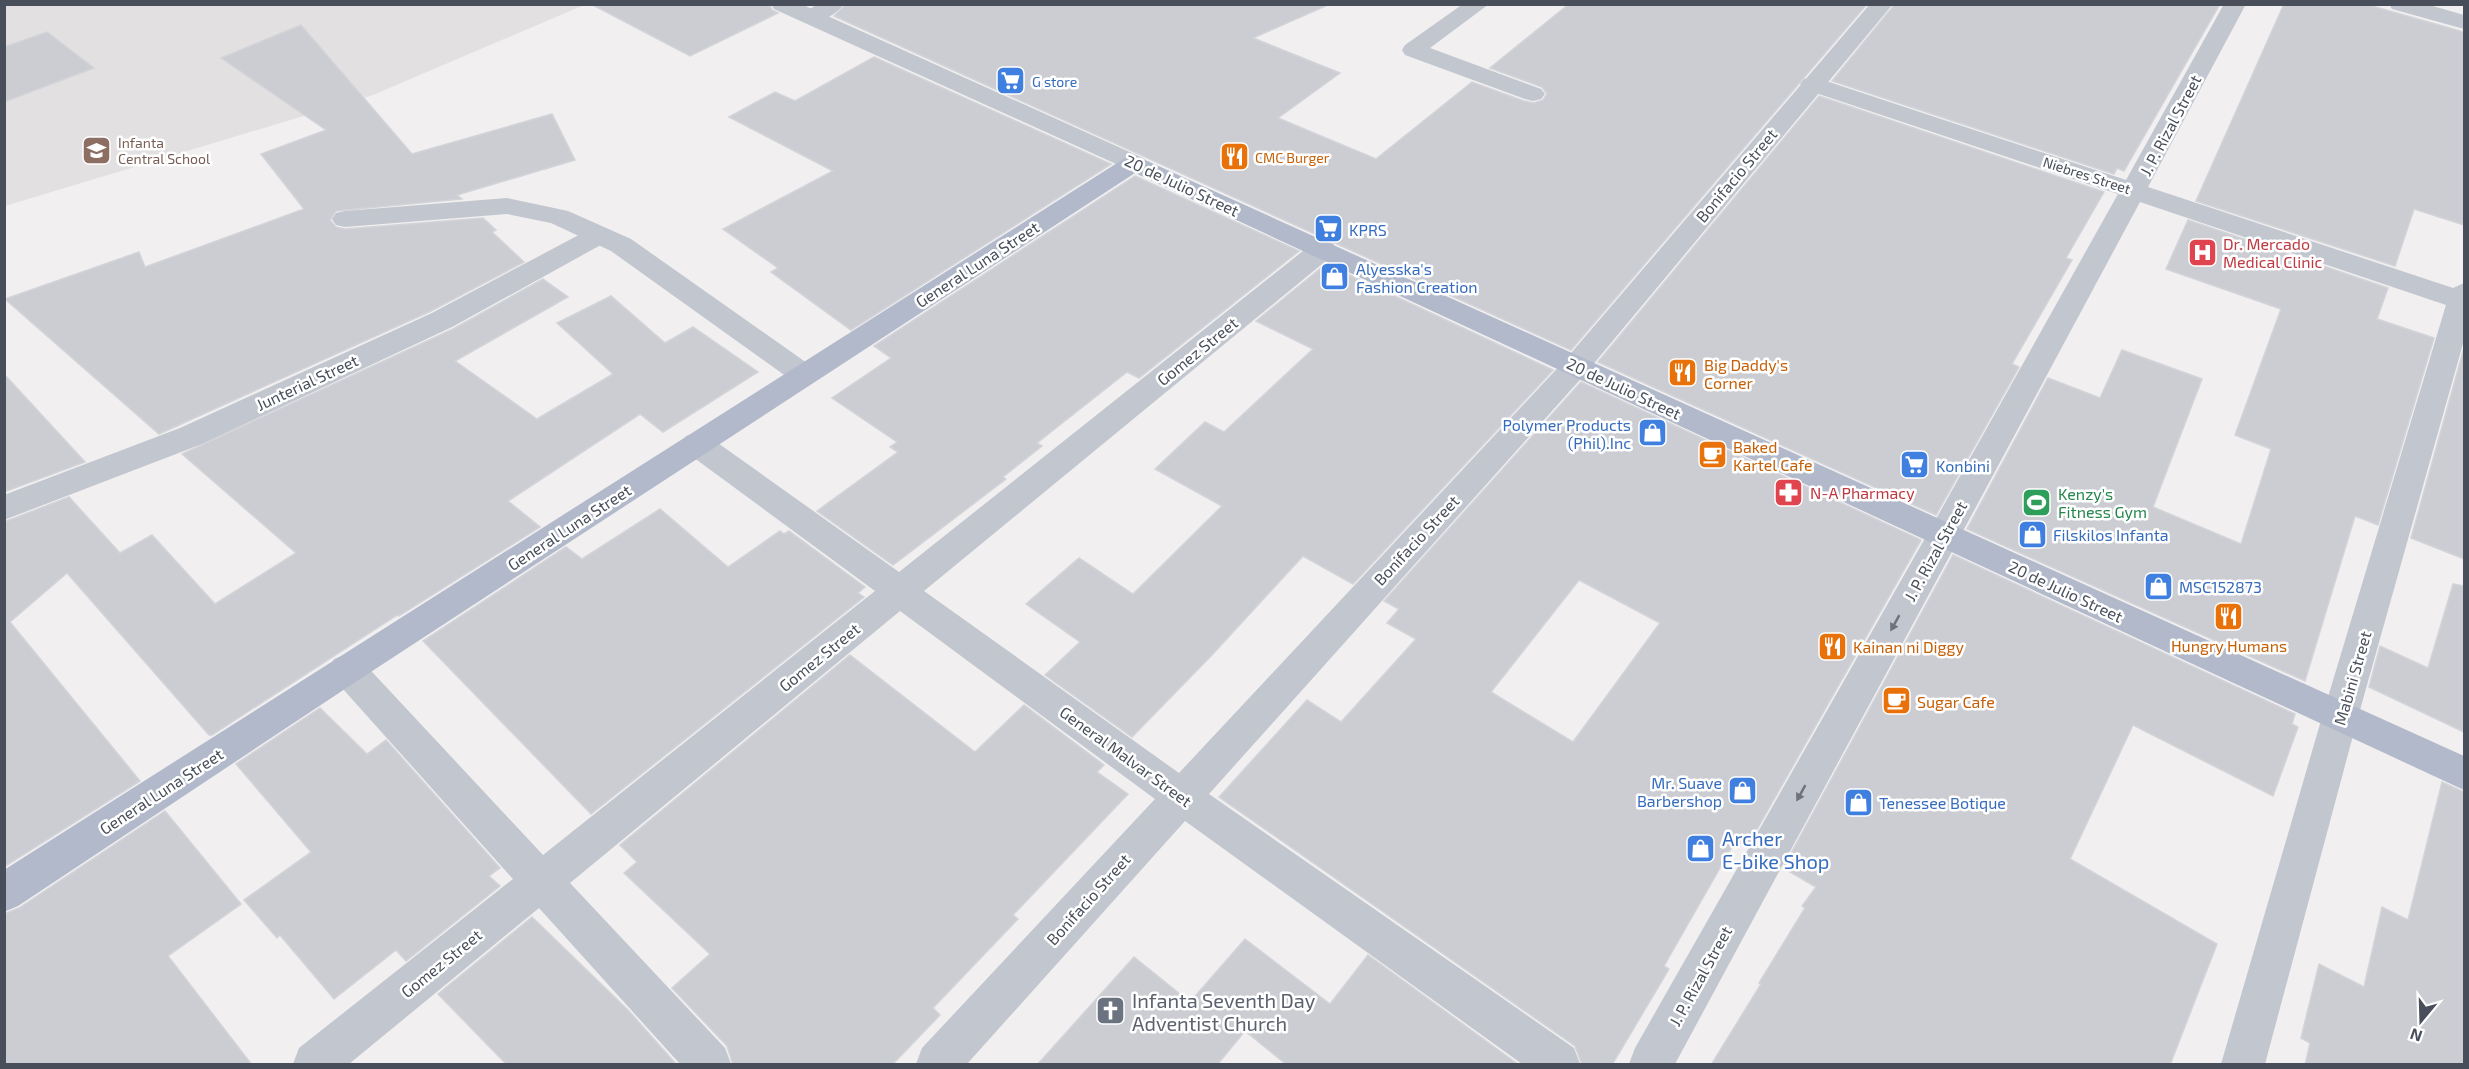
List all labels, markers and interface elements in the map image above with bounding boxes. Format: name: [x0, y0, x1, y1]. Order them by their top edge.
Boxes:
supermarket icon: G store: [995, 65, 1027, 97]
street label: J. P. Rizal Street: [2135, 71, 2205, 179]
place label: G store: [1032, 73, 1077, 90]
street label: Bonifacio Street: [1691, 124, 1781, 226]
school or university icon: Infanta Central School: [81, 134, 113, 166]
place label: Infanta Central School: [118, 134, 211, 167]
restaurant icon: CMC Burger: [1218, 141, 1250, 173]
place label: CMC Burger: [1255, 149, 1330, 166]
street label: 20 de Julio Street: [1122, 150, 1242, 220]
street label: Niebres Street: [2041, 153, 2133, 197]
supermarket icon: KPRS: [1312, 213, 1344, 245]
street label: General Luna Street: [912, 217, 1042, 311]
place label: KPRS: [1349, 220, 1387, 239]
place label: Dr. Mercado Medical Clinic: [2223, 234, 2322, 271]
hospital icon: Dr. Mercado Medical Clinic: [2186, 236, 2218, 268]
place label: Alyesska's Fashion Creation: [1356, 259, 1478, 296]
shop icon: Alyesska's Fashion Creation: [1319, 261, 1351, 293]
street label: Gomez Street: [1153, 313, 1241, 389]
street label: Junterial Street: [253, 350, 361, 414]
street label: 20 de Julio Street: [1564, 353, 1684, 423]
place label: Big Daddy's Corner: [1704, 355, 1788, 392]
restaurant icon: Big Daddy's Corner: [1667, 357, 1699, 389]
place label: Polymer Products (Phil).Inc: [1502, 415, 1631, 452]
shop icon: Polymer Products (Phil).Inc: [1636, 417, 1668, 449]
place label: Baked Kartel Cafe: [1733, 437, 1813, 474]
cafe icon: Baked Kartel Cafe: [1696, 439, 1728, 471]
supermarket icon: Konbini: [1899, 449, 1931, 481]
place label: Konbini: [1936, 456, 1990, 475]
pharmacy icon: N-A Pharmacy: [1773, 476, 1805, 508]
street label: General Luna Street: [504, 480, 634, 574]
place label: N-A Pharmacy: [1810, 483, 1915, 502]
place label: Kenzy's Fitness Gym: [2058, 484, 2147, 521]
sports icon: Kenzy's Fitness Gym: [2021, 486, 2053, 518]
street label: Bonifacio Street: [1369, 491, 1463, 589]
street label: J. P. Rizal Street: [1900, 498, 1970, 604]
shop icon: Filskilos Infanta: [2016, 518, 2048, 550]
place label: Filskilos Infanta: [2053, 525, 2169, 544]
street label: 20 de Julio Street: [2006, 556, 2126, 626]
shop icon: MSC152873: [2142, 570, 2174, 602]
place label: MSC152873: [2179, 577, 2262, 596]
restaurant icon: Hungry Humans: [2213, 601, 2245, 633]
one-way arrow: [1890, 615, 1900, 632]
street label: Gomez Street: [775, 619, 863, 695]
street label: Mabini Street: [2329, 629, 2375, 727]
restaurant icon: Kainan ni Diggy: [1816, 630, 1848, 662]
place label: Hungry Humans: [2171, 636, 2287, 655]
place label: Kainan ni Diggy: [1853, 637, 1964, 656]
cafe icon: Sugar Cafe: [1880, 685, 1912, 717]
place label: Sugar Cafe: [1917, 692, 1995, 711]
street label: General Malvar Street: [1056, 702, 1196, 810]
street label: General Luna Street: [96, 744, 226, 838]
place label: Mr. Suave Barbershop: [1637, 773, 1722, 810]
shop icon: Mr. Suave Barbershop: [1727, 775, 1759, 807]
one-way arrow: [1796, 785, 1806, 802]
shop icon: Tenessee Botique: [1842, 786, 1874, 818]
place label: Tenessee Botique: [1879, 793, 2006, 812]
place label: Archer E-bike Shop: [1722, 826, 1829, 873]
shop icon: Archer E-bike Shop: [1685, 833, 1717, 865]
street label: Bonifacio Street: [1042, 850, 1134, 948]
street label: J. P. Rizal Street: [1665, 923, 1735, 1029]
street label: Gomez Street: [397, 925, 485, 1001]
place label: Infanta Seventh Day Adventist Church: [1132, 988, 1316, 1035]
north arrow: [2391, 991, 2451, 1051]
church icon: Infanta Seventh Day Adventist Church: [1095, 995, 1127, 1027]
text: N: [2407, 1025, 2425, 1047]

